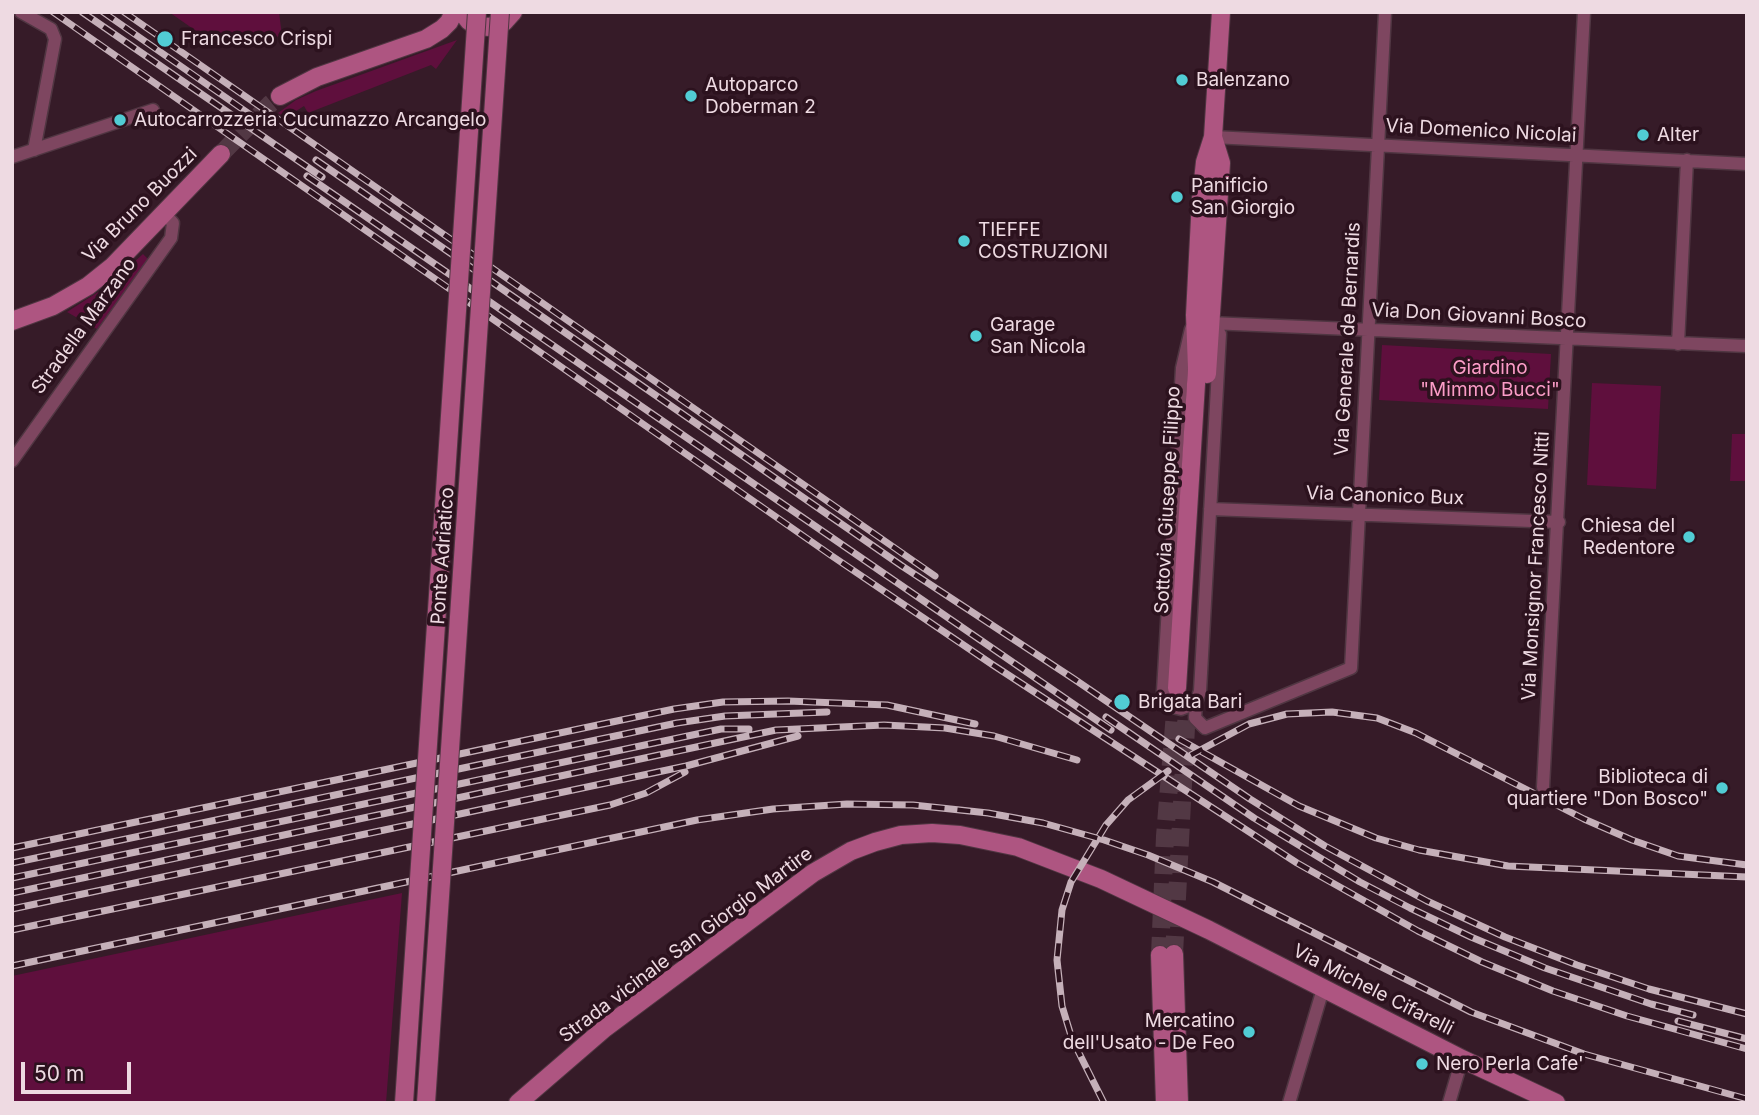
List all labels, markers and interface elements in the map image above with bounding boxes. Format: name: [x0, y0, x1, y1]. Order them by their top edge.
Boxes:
place label: Francesco Crispi: [181, 28, 332, 50]
marker: Francesco Crispi: [155, 29, 175, 49]
place label: Balenzano: [1196, 69, 1290, 91]
marker: Balenzano: [1174, 72, 1190, 88]
place label: Autoparco Doberman 2: [705, 74, 816, 118]
marker: Autoparco Doberman 2: [683, 88, 699, 104]
place label: Autocarrozzeria Cucumazzo Arcangelo: [134, 109, 486, 131]
marker: Autocarrozzeria Cucumazzo Arcangelo: [112, 112, 128, 128]
street label: Via Domenico Nicolai: [1385, 115, 1577, 147]
place label: Alter: [1657, 124, 1699, 146]
marker: Alter: [1635, 127, 1651, 143]
street label: Via Bruno Buozzi: [78, 143, 202, 267]
place label: Panificio San Giorgio: [1191, 175, 1295, 219]
marker: Panificio San Giorgio: [1169, 189, 1185, 205]
place label: TIEFFE COSTRUZIONI: [978, 219, 1108, 263]
street label: Via Generale de Bernardis: [1330, 221, 1366, 457]
marker: TIEFFE COSTRUZIONI: [956, 233, 972, 249]
street label: Stradella Marzano: [27, 253, 141, 399]
street label: Via Don Giovanni Bosco: [1371, 299, 1587, 333]
place label: Garage San Nicola: [990, 314, 1086, 358]
marker: Garage San Nicola: [968, 328, 984, 344]
park label: Giardino "Mimmo Bucci": [1420, 357, 1560, 401]
street label: Sottovia Giuseppe Filippo: [1151, 385, 1185, 615]
street label: Via Monsignor Francesco Nitti: [1518, 431, 1554, 701]
street label: Via Canonico Bux: [1305, 482, 1465, 510]
street label: Ponte Adriatico: [427, 487, 459, 625]
place label: Chiesa del Redentore: [1581, 515, 1675, 559]
marker: Chiesa del Redentore: [1681, 529, 1697, 545]
place label: Brigata Bari: [1138, 691, 1242, 713]
marker: Brigata Bari: [1112, 692, 1132, 712]
place label: Biblioteca di quartiere "Don Bosco": [1507, 766, 1708, 810]
marker: Biblioteca di quartiere "Don Bosco": [1714, 780, 1730, 796]
street label: Strada vicinale San Giorgio Martire: [555, 842, 817, 1048]
street label: Via Michele Cifarelli: [1289, 940, 1457, 1040]
place label: Mercatino dell'Usato - De Feo: [1063, 1010, 1235, 1054]
marker: Mercatino dell'Usato - De Feo: [1241, 1024, 1257, 1040]
scale bar: [24, 1048, 135, 1092]
place label: Nero Perla Cafe': [1436, 1053, 1584, 1075]
marker: Nero Perla Cafe': [1414, 1056, 1430, 1072]
text: 50 m: [34, 1061, 84, 1086]

